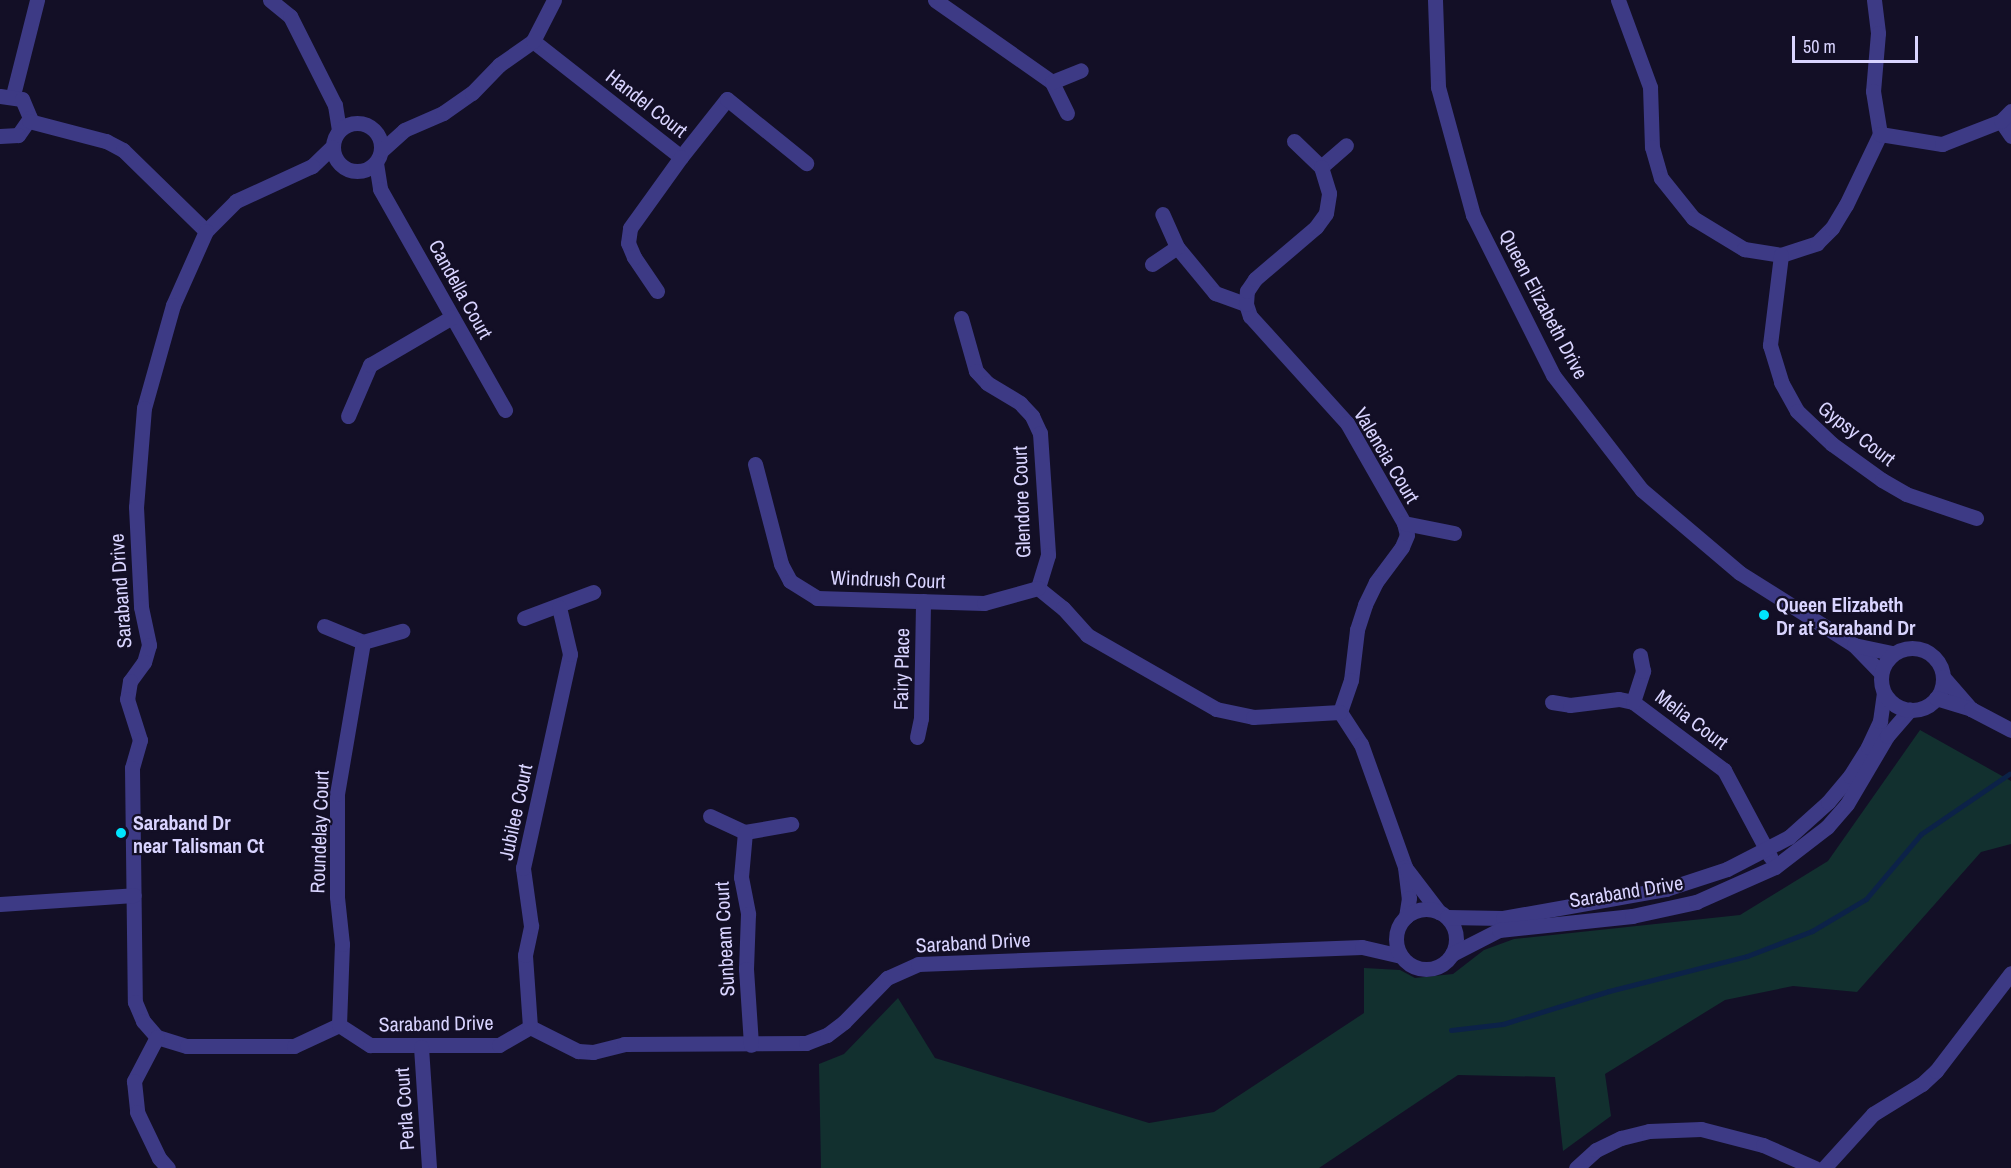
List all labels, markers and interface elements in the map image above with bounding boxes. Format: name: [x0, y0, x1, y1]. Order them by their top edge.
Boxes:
scale bar: [1795, 24, 1921, 62]
text: 50 m: [1803, 34, 1836, 59]
street label: Handel Court: [602, 64, 692, 142]
street label: Queen Elizabeth Drive: [1494, 225, 1594, 383]
street label: Candella Court: [424, 235, 498, 343]
street label: Gypsy Court: [1814, 395, 1900, 471]
street label: Valencia Court: [1349, 403, 1425, 507]
street label: Glendore Court: [1007, 446, 1035, 558]
street label: Saraband Drive: [104, 533, 136, 649]
street label: Windrush Court: [830, 565, 946, 593]
place label: Queen Elizabeth Dr at Saraband Dr: [1776, 592, 1915, 639]
marker: Queen Elizabeth Dr at Saraband Dr: [1757, 608, 1771, 622]
street label: Fairy Place: [888, 628, 914, 710]
street label: Melia Court: [1651, 684, 1733, 754]
street label: Jubilee Court: [493, 762, 537, 862]
street label: Roundelay Court: [305, 770, 333, 894]
place label: Saraband Dr near Talisman Ct: [133, 810, 264, 857]
marker: Saraband Dr near Talisman Ct: [114, 826, 128, 840]
street label: Saraband Drive: [1567, 870, 1685, 912]
street label: Sunbeam Court: [709, 881, 739, 997]
street label: Saraband Drive: [915, 927, 1031, 957]
street label: Saraband Drive: [378, 1010, 494, 1036]
street label: Perla Court: [389, 1067, 419, 1151]

